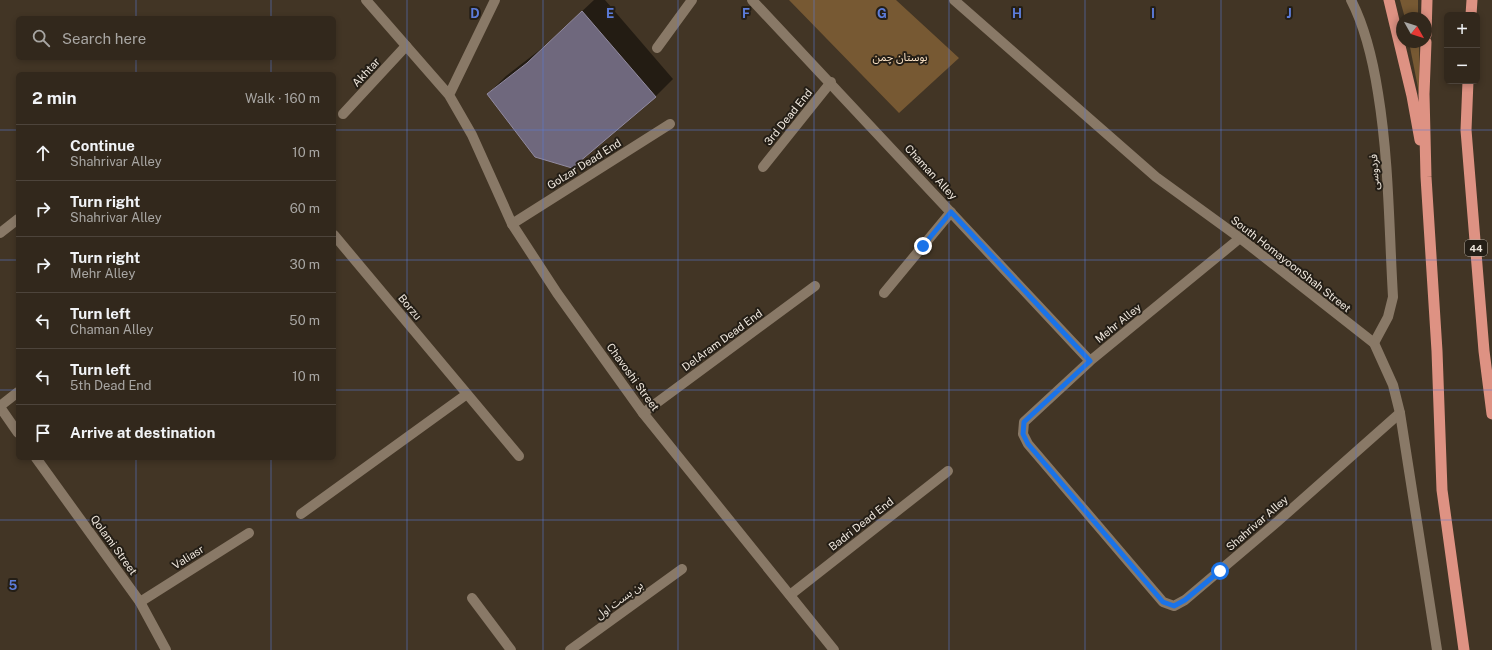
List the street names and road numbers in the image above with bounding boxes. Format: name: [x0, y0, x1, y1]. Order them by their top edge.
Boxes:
street label: Akhtar: [350, 55, 382, 89]
street label: 3rd Dead End: [762, 86, 814, 148]
street label: Golzar Dead End: [545, 136, 623, 192]
street label: Chaman Alley: [903, 142, 960, 202]
street label: فردوسی: [1367, 154, 1382, 190]
street label: South HomayoonShah Street: [1229, 213, 1353, 315]
road number: 44: [1465, 240, 1487, 256]
street label: Borzu: [396, 292, 424, 322]
street label: Mehr Alley: [1093, 301, 1143, 345]
street label: DelAram Dead End: [680, 307, 764, 373]
street label: Chavoshi Street: [604, 341, 662, 413]
street label: Shahrivar Alley: [1224, 493, 1290, 553]
street label: Badri Dead End: [826, 495, 896, 553]
street label: Qolami Street: [88, 513, 140, 577]
street label: Valiasr: [170, 543, 206, 571]
street label: بن بست اول: [593, 579, 646, 622]

